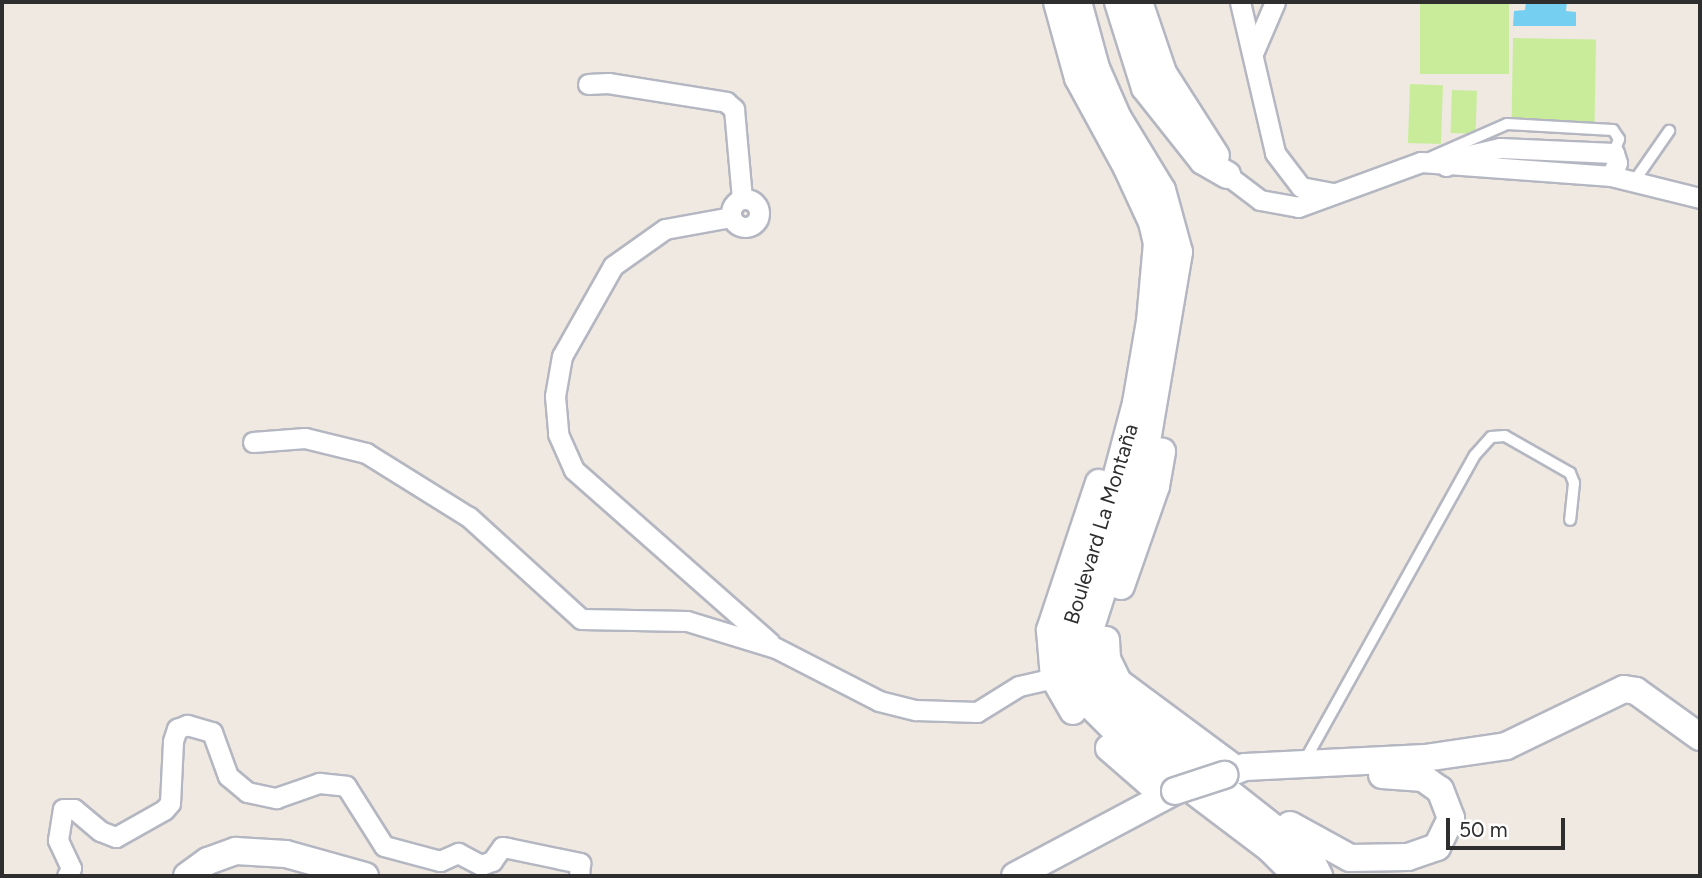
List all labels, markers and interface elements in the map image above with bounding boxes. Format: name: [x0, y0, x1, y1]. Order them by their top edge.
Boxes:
street label: Boulevard La Montaña: [1059, 421, 1143, 627]
scale bar: [1450, 804, 1569, 848]
text: 50 m: [1459, 817, 1508, 842]

